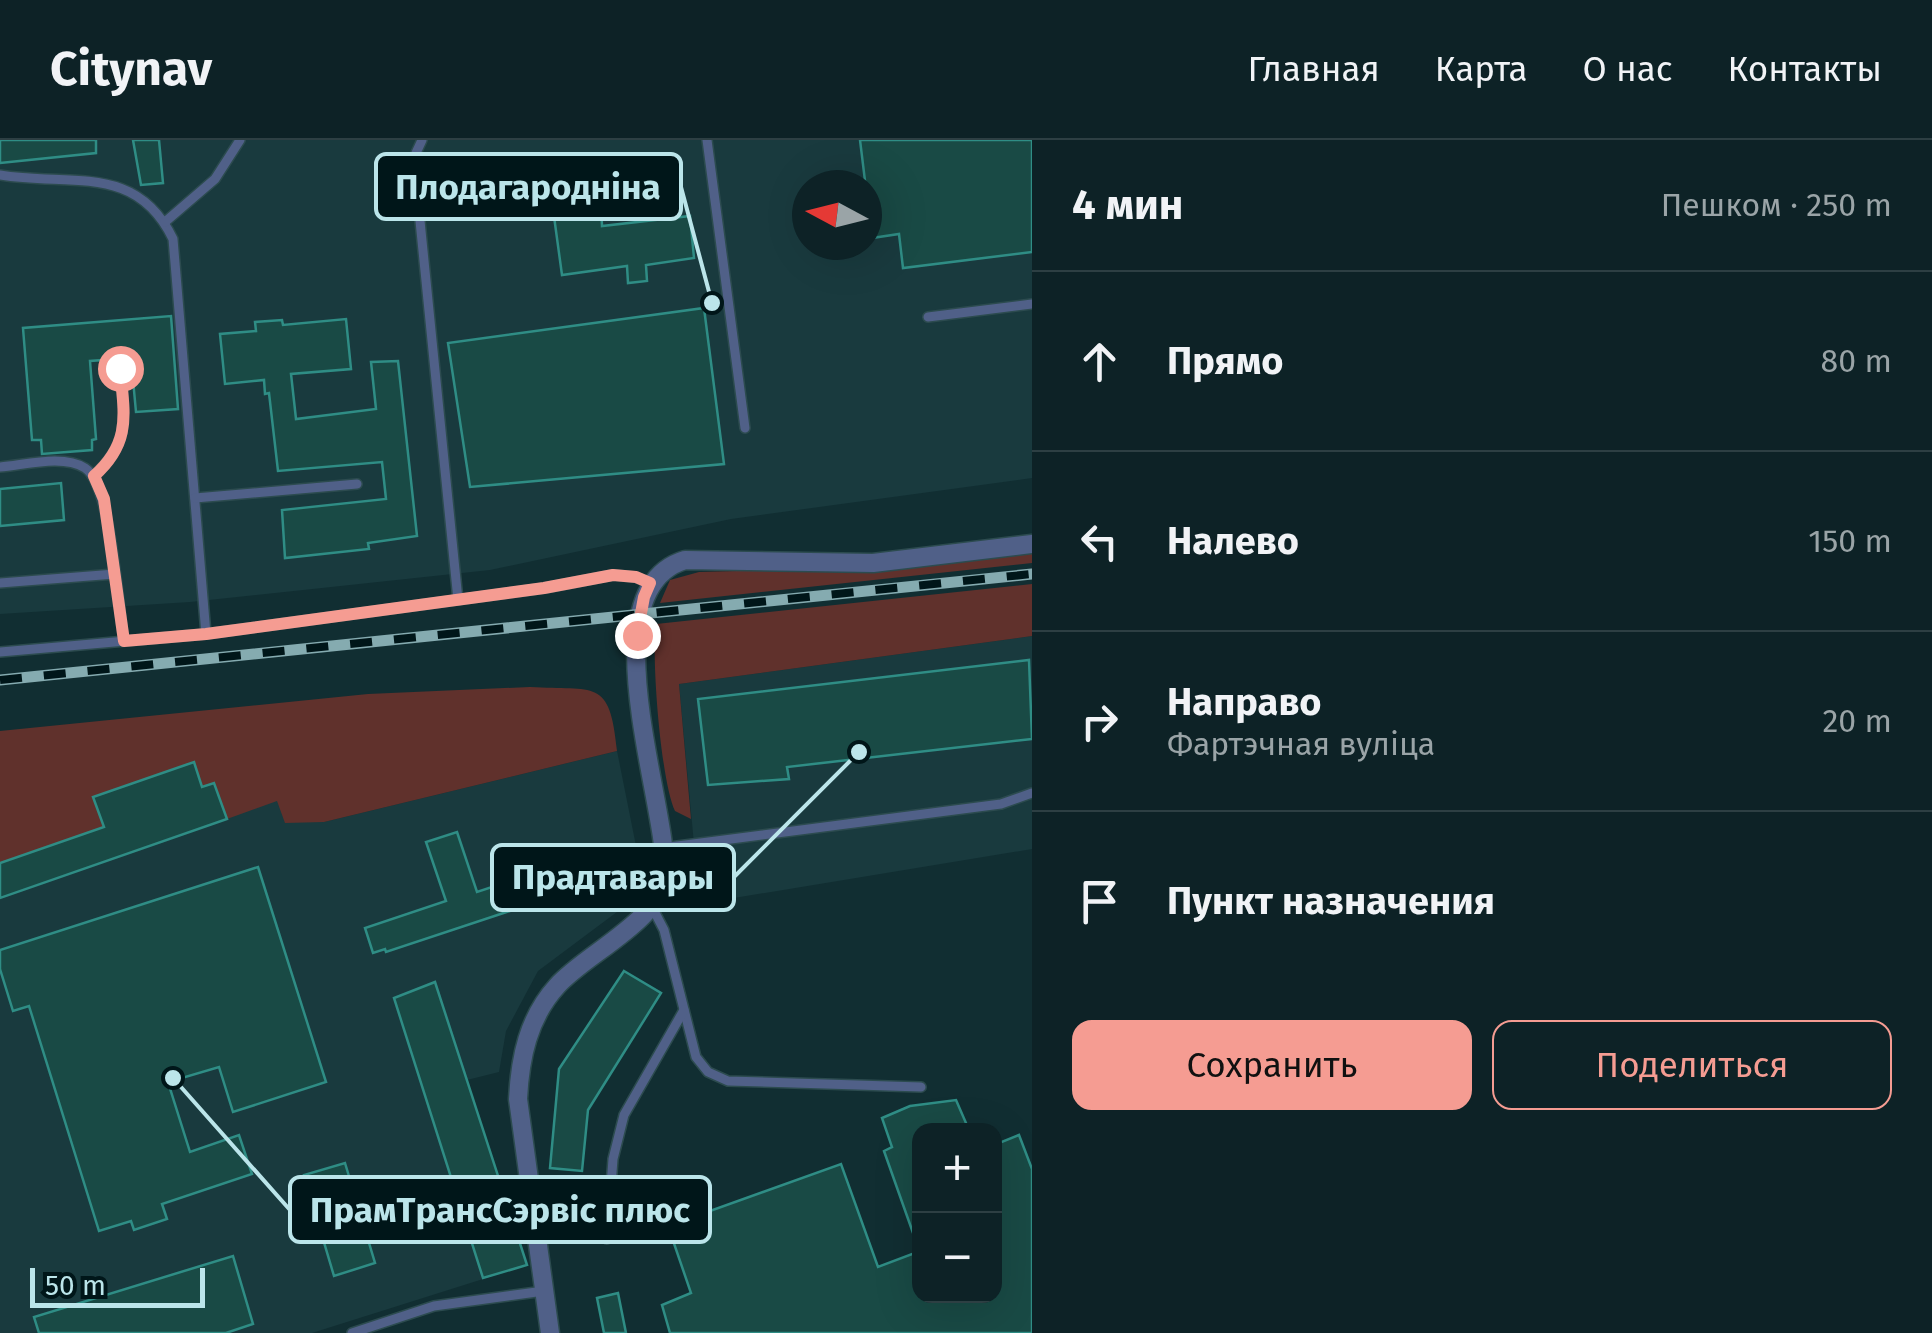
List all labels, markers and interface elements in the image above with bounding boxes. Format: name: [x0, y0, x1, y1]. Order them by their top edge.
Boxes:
text: Citynav: [50, 40, 212, 98]
text: Главная: [1248, 48, 1380, 90]
text: Карта: [1435, 48, 1528, 90]
text: О нас: [1583, 48, 1673, 90]
text: Контакты: [1728, 48, 1882, 90]
callout: Плодагародніна: [376, 154, 681, 219]
text: Плодагародніна: [395, 166, 661, 208]
north arrow: [792, 170, 882, 260]
text: 4 мин: [1072, 180, 1183, 230]
text: Пешком · 250 m: [1661, 186, 1892, 224]
icon: ahead: [1072, 334, 1127, 389]
text: Прямо: [1167, 338, 1283, 384]
text: 80 m: [1821, 342, 1892, 380]
route start: [98, 346, 144, 392]
icon: left: [1072, 514, 1127, 569]
text: Налево: [1167, 518, 1299, 564]
text: 150 m: [1808, 522, 1892, 560]
route end: [615, 613, 661, 659]
text: Направо: [1167, 679, 1321, 725]
icon: right: [1072, 694, 1127, 749]
text: 20 m: [1822, 702, 1892, 740]
text: Фартэчная вуліца: [1167, 725, 1435, 763]
callout: Прадтавары: [492, 845, 734, 910]
text: Прадтавары: [512, 856, 714, 898]
icon: arrive: [1072, 874, 1127, 929]
text: Пункт назначения: [1167, 878, 1495, 924]
button: Сохранить: [1072, 1020, 1472, 1110]
button: Поделиться: [1492, 1020, 1892, 1110]
map controls: [912, 1123, 1002, 1303]
button: +: [912, 1123, 1002, 1213]
callout: ПрамТрансСэрвіс плюс: [290, 1177, 710, 1242]
text: ПрамТрансСэрвіс плюс: [310, 1189, 690, 1231]
button: −: [912, 1213, 1002, 1303]
scale bar: [30, 1263, 205, 1308]
text: 50 m: [45, 1269, 106, 1302]

